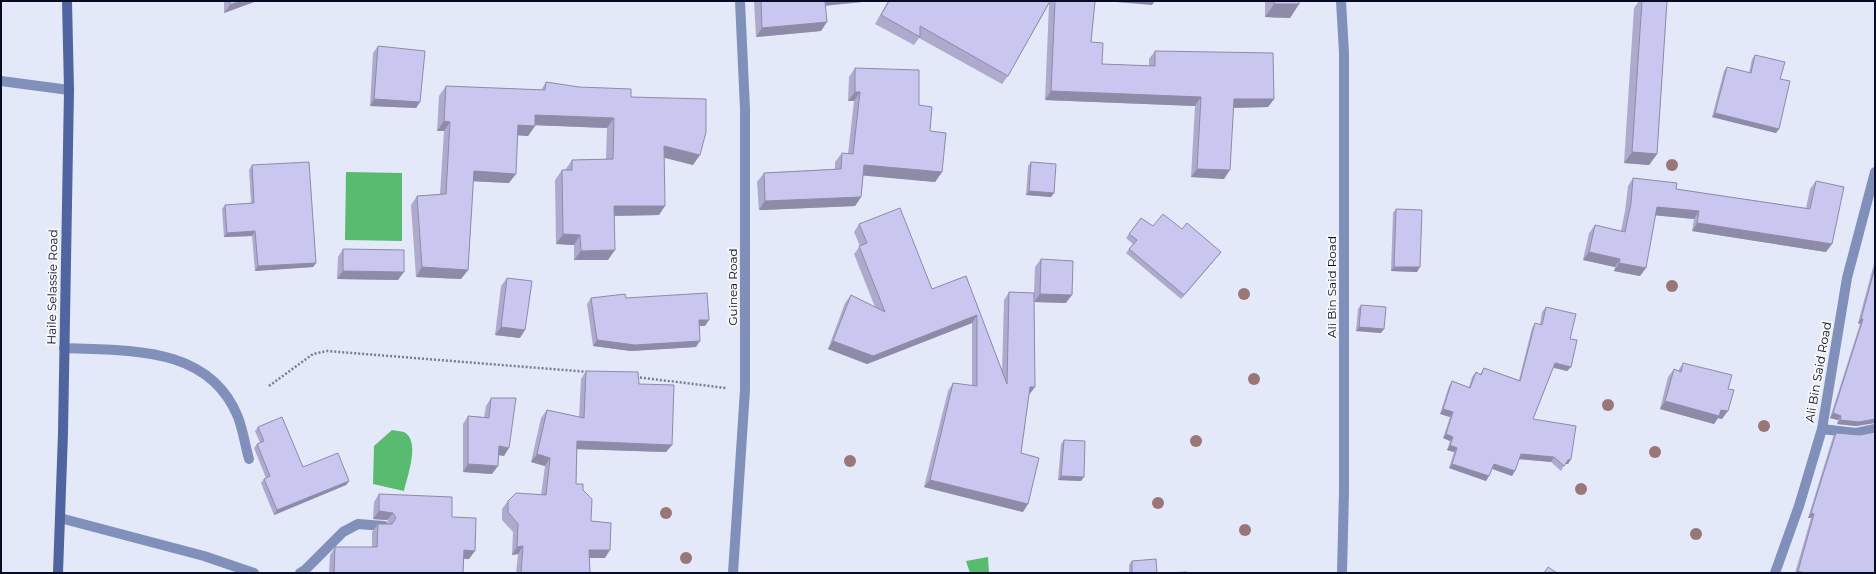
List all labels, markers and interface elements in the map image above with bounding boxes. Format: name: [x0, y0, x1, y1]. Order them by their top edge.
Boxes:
street label: Haile Selassie Road: [43, 229, 61, 345]
street label: Ali Bin Said Road: [1324, 236, 1339, 338]
street label: Guinea Road: [725, 248, 740, 326]
street label: Ali Bin Said Road: [1802, 320, 1834, 424]

